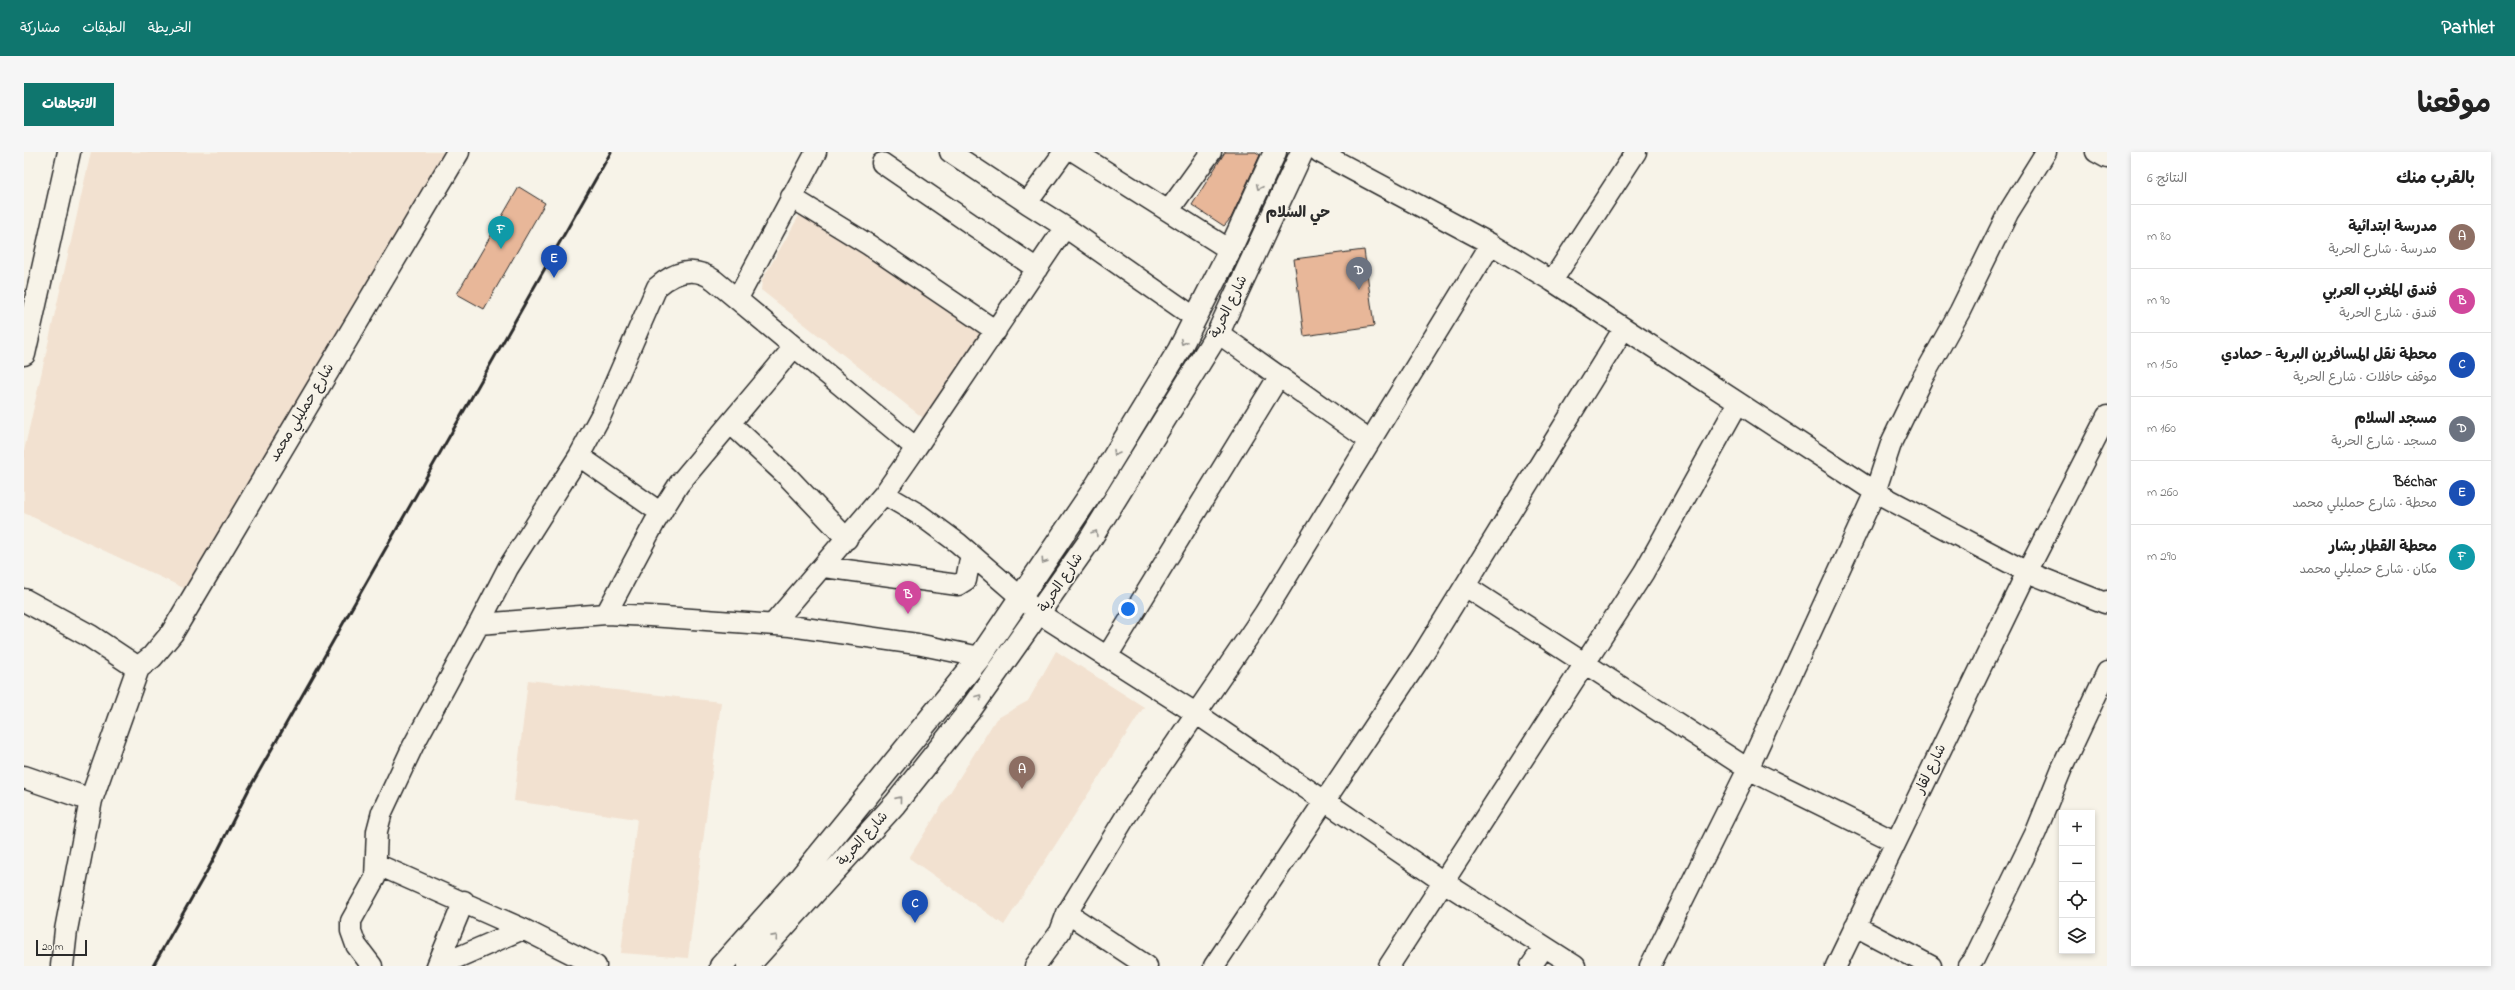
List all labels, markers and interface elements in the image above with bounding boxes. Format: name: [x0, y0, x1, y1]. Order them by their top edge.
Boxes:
text: Pathlet: [2441, 15, 2495, 42]
text: مشاركة: [20, 18, 60, 39]
text: الطبقات: [82, 18, 126, 39]
text: الخريطة: [148, 18, 191, 39]
button: الاتجاهات: [24, 83, 114, 126]
text: موقعنا: [2417, 85, 2491, 126]
text: بالقرب منك: [2396, 166, 2475, 191]
text: النتائج: 6: [2147, 169, 2187, 188]
one-way arrow: [1256, 183, 1264, 191]
district label: حي السلام: [1266, 202, 1330, 226]
pin: F: [488, 216, 514, 249]
text: مدرسة ابتدائية: [2348, 216, 2437, 238]
text: 80 m: [2147, 227, 2171, 246]
text: A: [2458, 227, 2466, 246]
text: مدرسة · شارع الحرية: [2328, 240, 2437, 259]
pin: E: [541, 245, 567, 278]
pin: D: [1346, 257, 1372, 290]
street label: شارع الحرية: [1205, 272, 1253, 342]
text: فندق المغرب العربي: [2322, 280, 2437, 302]
text: 90 m: [2147, 291, 2170, 310]
text: B: [2458, 291, 2466, 310]
text: فندق · شارع الحرية: [2339, 304, 2437, 323]
one-way arrow: [1180, 337, 1188, 345]
text: محطة نقل المسافرين البرية - حمادي: [2221, 344, 2437, 366]
text: 150 m: [2147, 355, 2178, 374]
text: C: [2458, 355, 2466, 374]
street label: شارع حمليلي محمد: [264, 360, 341, 467]
text: موقف حافلات · شارع الحرية: [2293, 368, 2437, 387]
text: مسجد السلام: [2354, 408, 2437, 430]
text: 160 m: [2147, 419, 2176, 438]
text: D: [2457, 419, 2467, 438]
text: مسجد · شارع الحرية: [2331, 432, 2437, 451]
one-way arrow: [1114, 449, 1121, 456]
text: Béchar: [2394, 471, 2437, 493]
text: 260 m: [2147, 483, 2178, 502]
text: E: [2458, 483, 2466, 502]
text: محطة · شارع حمليلي محمد: [2292, 494, 2437, 513]
one-way arrow: [1090, 530, 1097, 537]
text: محطة القطار بشار: [2329, 536, 2437, 558]
text: 290 m: [2147, 547, 2176, 566]
text: F: [2458, 547, 2466, 566]
street label: شارع الحرية: [1033, 549, 1089, 617]
one-way arrow: [1042, 557, 1049, 564]
text: مكان · شارع حمليلي محمد: [2299, 560, 2437, 579]
pin: B: [895, 581, 921, 614]
your location: [1118, 599, 1138, 619]
one-way arrow: [975, 694, 982, 701]
street label: شارع لقار: [1910, 741, 1952, 798]
pin: A: [1009, 756, 1035, 789]
one-way arrow: [894, 796, 901, 803]
street label: شارع الحرية: [832, 807, 894, 871]
map controls: [2059, 810, 2095, 954]
button: +: [2059, 810, 2095, 846]
button: −: [2059, 846, 2095, 882]
button: locate: [2059, 882, 2095, 918]
pin: C: [902, 890, 928, 923]
button: layers: [2059, 918, 2095, 954]
one-way arrow: [770, 934, 777, 942]
scale bar: [36, 938, 87, 957]
text: 20 m: [42, 939, 64, 955]

